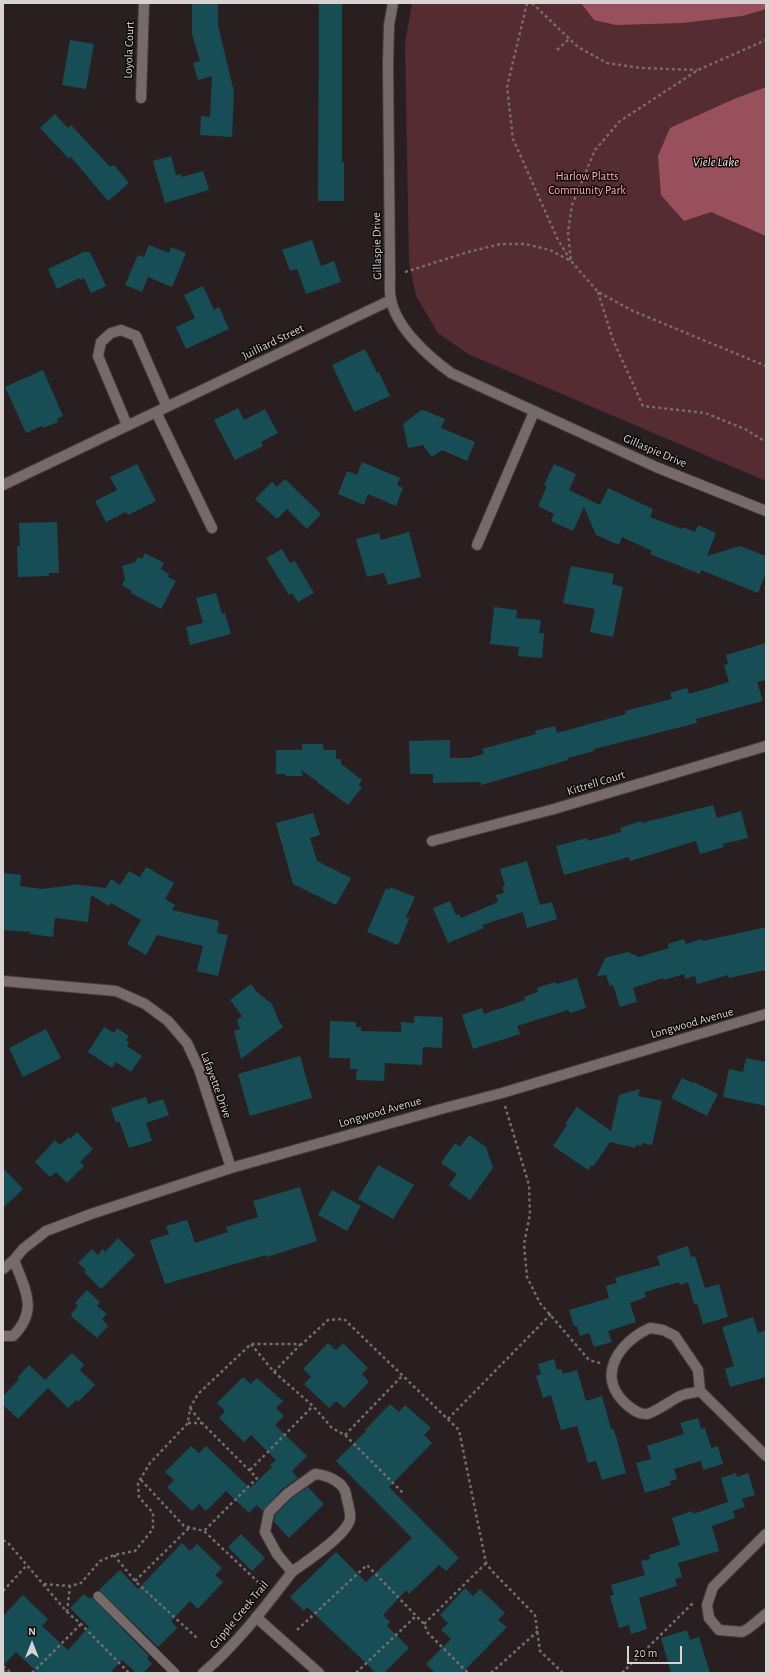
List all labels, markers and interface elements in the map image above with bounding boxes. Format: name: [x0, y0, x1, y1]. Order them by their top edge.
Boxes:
street label: Loyola Court: [121, 21, 137, 79]
water label: Viele Lake: [693, 154, 739, 170]
park label: Harlow Platts Community Park: [548, 169, 626, 197]
street label: Gillaspie Drive: [369, 212, 385, 280]
street label: Juilliard Street: [240, 321, 306, 363]
street label: Gillaspie Drive: [621, 431, 689, 471]
street label: Kittrell Court: [565, 767, 627, 799]
street label: Longwood Avenue: [649, 1004, 735, 1042]
street label: Lafayette Drive: [197, 1050, 235, 1120]
street label: Longwood Avenue: [337, 1093, 423, 1131]
street label: Cripple Creek Trail: [206, 1578, 272, 1652]
north arrow: [12, 1624, 52, 1664]
text: N: [28, 1626, 36, 1637]
scale bar: [629, 1638, 684, 1664]
text: 20 m: [634, 1647, 657, 1659]

